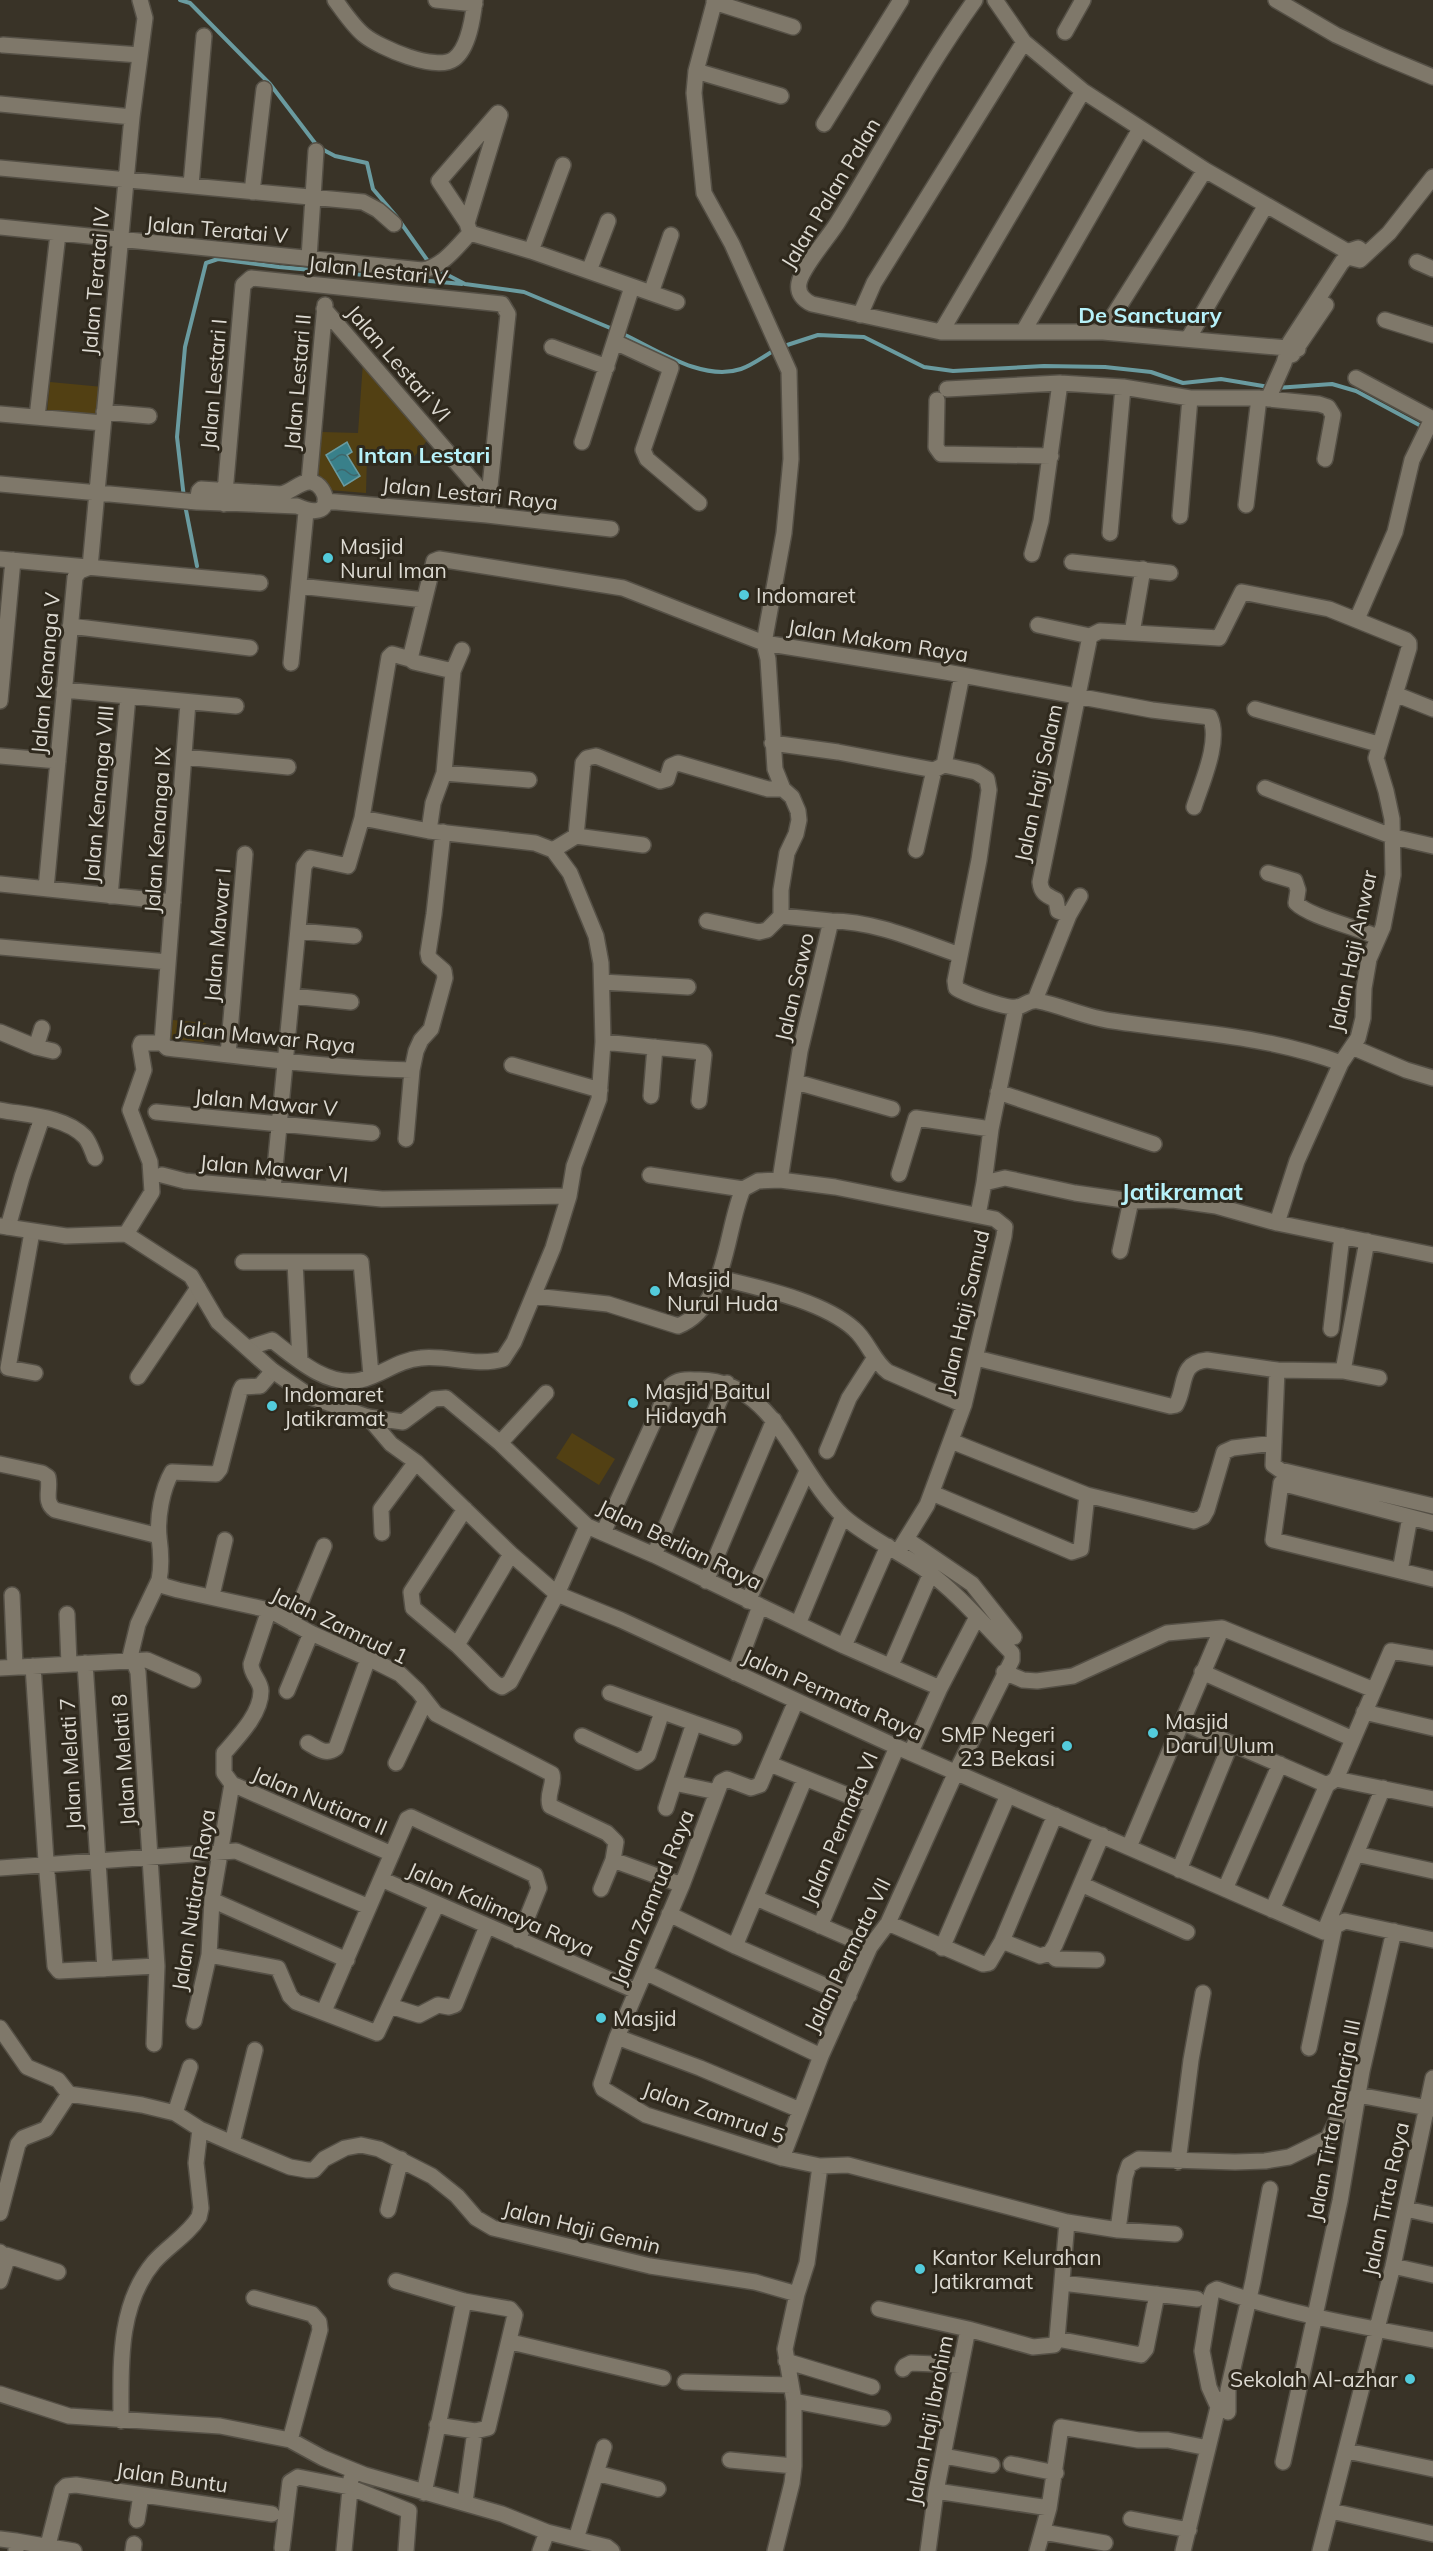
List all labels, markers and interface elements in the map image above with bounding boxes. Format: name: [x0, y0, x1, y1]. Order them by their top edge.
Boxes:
street label: Jalan Palan Palan: [775, 113, 885, 273]
street label: Jalan Teratai IV: [76, 206, 114, 356]
street label: Jalan Teratai V: [145, 210, 289, 248]
street label: Jalan Lestari V: [307, 250, 450, 290]
street label: Jalan Lestari VI: [341, 299, 457, 427]
district label: De Sanctuary: [1078, 301, 1222, 329]
street label: Jalan Lestari II: [278, 313, 316, 451]
street label: Jalan Lestari I: [194, 317, 232, 451]
district label: Intan Lestari: [358, 441, 490, 469]
street label: Jalan Lestari Raya: [381, 471, 559, 515]
place label: Masjid Nurul Iman: [340, 533, 447, 583]
marker: Masjid Nurul Iman: [321, 551, 335, 565]
place label: Indomaret: [756, 582, 856, 608]
marker: Indomaret: [737, 588, 751, 602]
street label: Jalan Kenanga V: [25, 591, 65, 755]
street label: Jalan Makom Raya: [786, 613, 970, 667]
street label: Jalan Haji Salam: [1009, 702, 1067, 864]
street label: Jalan Kenanga VIII: [77, 704, 119, 884]
street label: Jalan Kenanga IX: [138, 746, 176, 914]
street label: Jalan Mawar I: [198, 867, 236, 1003]
street label: Jalan Haji Anwar: [1322, 867, 1382, 1034]
street label: Jalan Sawo: [769, 930, 819, 1044]
street label: Jalan Mawar Raya: [175, 1014, 357, 1058]
street label: Jalan Mawar V: [193, 1083, 339, 1121]
street label: Jalan Mawar VI: [199, 1149, 349, 1187]
district label: Jatikramat: [1121, 1176, 1243, 1206]
street label: Jalan Haji Samud: [931, 1227, 995, 1397]
place label: Masjid Nurul Huda: [667, 1266, 778, 1316]
marker: Masjid Nurul Huda: [648, 1284, 662, 1298]
place label: Masjid Baitul Hidayah: [645, 1378, 770, 1428]
place label: Indomaret Jatikramat: [284, 1381, 385, 1431]
marker: Masjid Baitul Hidayah: [626, 1396, 640, 1410]
marker: Indomaret Jatikramat: [265, 1399, 279, 1413]
street label: Jalan Berlian Raya: [594, 1493, 766, 1595]
street label: Jalan Zamrud 1: [267, 1581, 413, 1669]
street label: Jalan Permata Raya: [739, 1643, 927, 1745]
street label: Jalan Melati 8: [105, 1693, 141, 1827]
street label: Jalan Melati 7: [54, 1697, 86, 1831]
place label: Masjid Darul Ulum: [1165, 1708, 1274, 1758]
place label: SMP Negeri 23 Bekasi: [941, 1721, 1055, 1771]
marker: Masjid Darul Ulum: [1146, 1726, 1160, 1740]
marker: SMP Negeri 23 Bekasi: [1060, 1739, 1074, 1753]
street label: Jalan Permata VI: [795, 1748, 883, 1908]
street label: Jalan Nutiara II: [249, 1760, 391, 1840]
street label: Jalan Zamrud Raya: [605, 1806, 699, 1988]
street label: Jalan Nutiara Raya: [166, 1807, 220, 1993]
street label: Jalan Kalimaya Raya: [404, 1856, 598, 1962]
street label: Jalan Permata VII: [798, 1873, 896, 2037]
place label: Masjid: [613, 2005, 677, 2031]
marker: Masjid: [594, 2011, 608, 2025]
street label: Jalan Tirta Raharja III: [1301, 2017, 1365, 2223]
street label: Jalan Zamrud 5: [639, 2076, 789, 2148]
street label: Jalan Tirta Raya: [1356, 2120, 1414, 2278]
street label: Jalan Haji Gemin: [500, 2195, 664, 2259]
place label: Kantor Kelurahan Jatikramat: [932, 2244, 1102, 2294]
marker: Kantor Kelurahan Jatikramat: [913, 2262, 927, 2276]
street label: Jalan Haji Ibrohim: [900, 2333, 958, 2507]
place label: Sekolah Al-azhar: [1230, 2366, 1398, 2392]
marker: Sekolah Al-azhar: [1403, 2372, 1417, 2386]
street label: Jalan Buntu: [114, 2456, 230, 2498]

